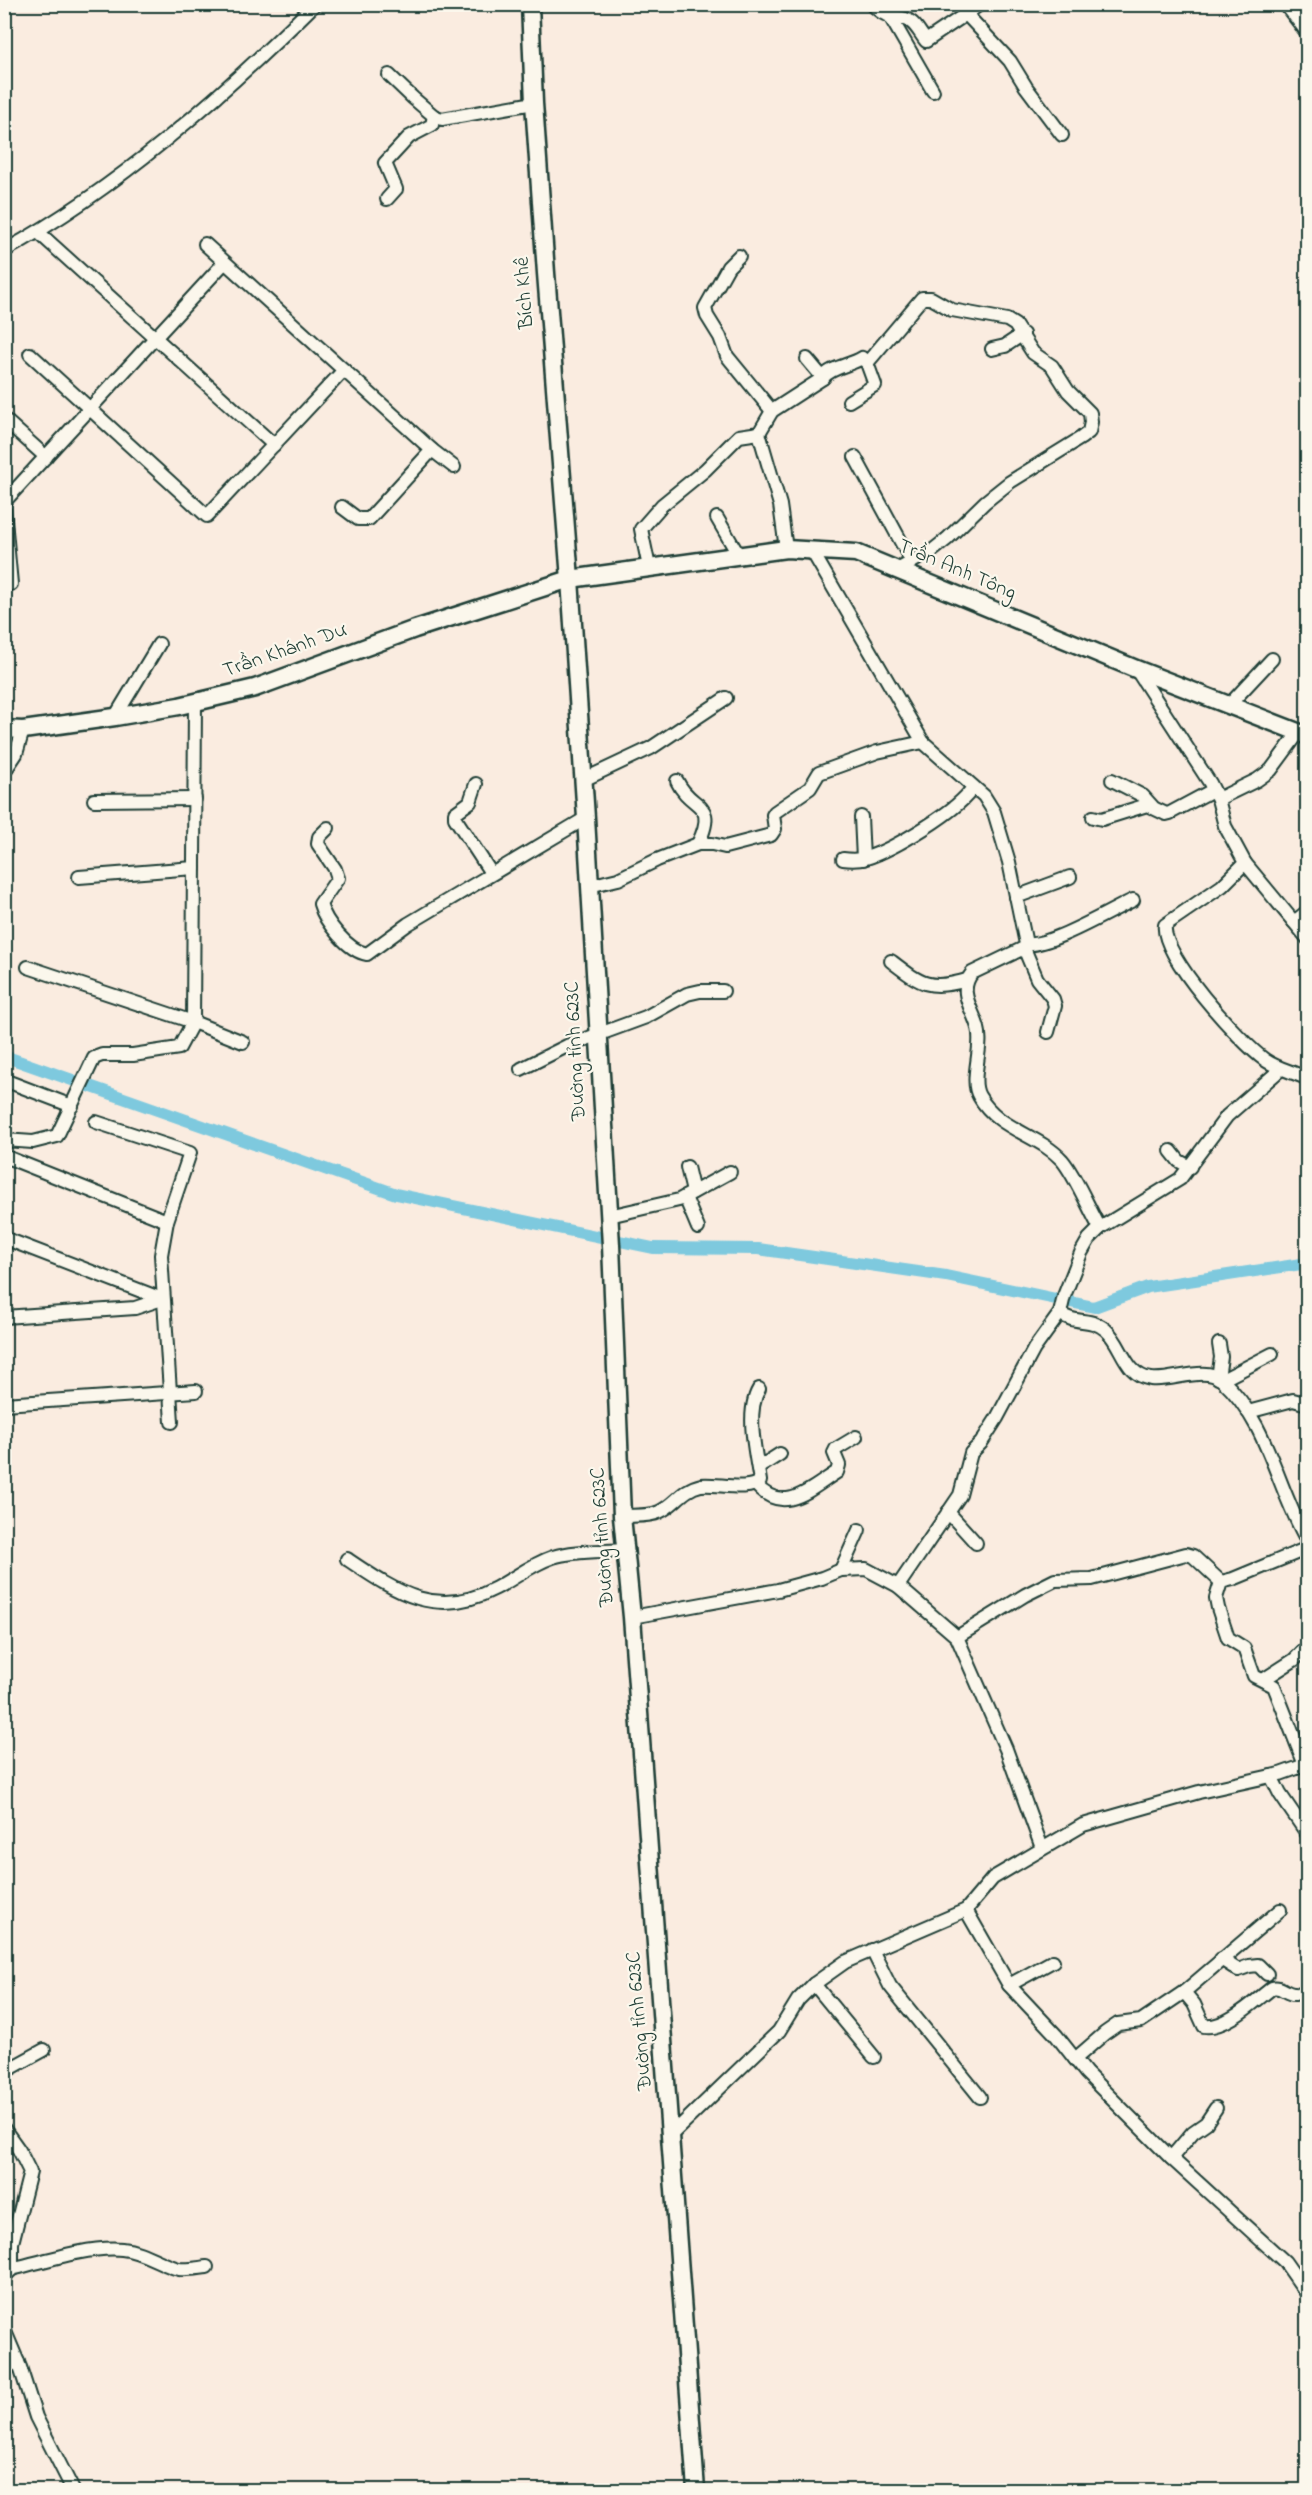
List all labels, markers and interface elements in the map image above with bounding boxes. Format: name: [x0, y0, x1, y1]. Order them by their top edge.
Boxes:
street label: Bích Khê: [507, 255, 543, 331]
street label: Trần Anh Tông: [892, 532, 1021, 610]
street label: Trần Khánh Dư: [219, 616, 351, 686]
street label: Đường tỉnh 623C: [557, 980, 597, 1123]
street label: Đường tỉnh 623C: [583, 1466, 625, 1609]
street label: Đường tỉnh 623C: [619, 1950, 663, 2093]

